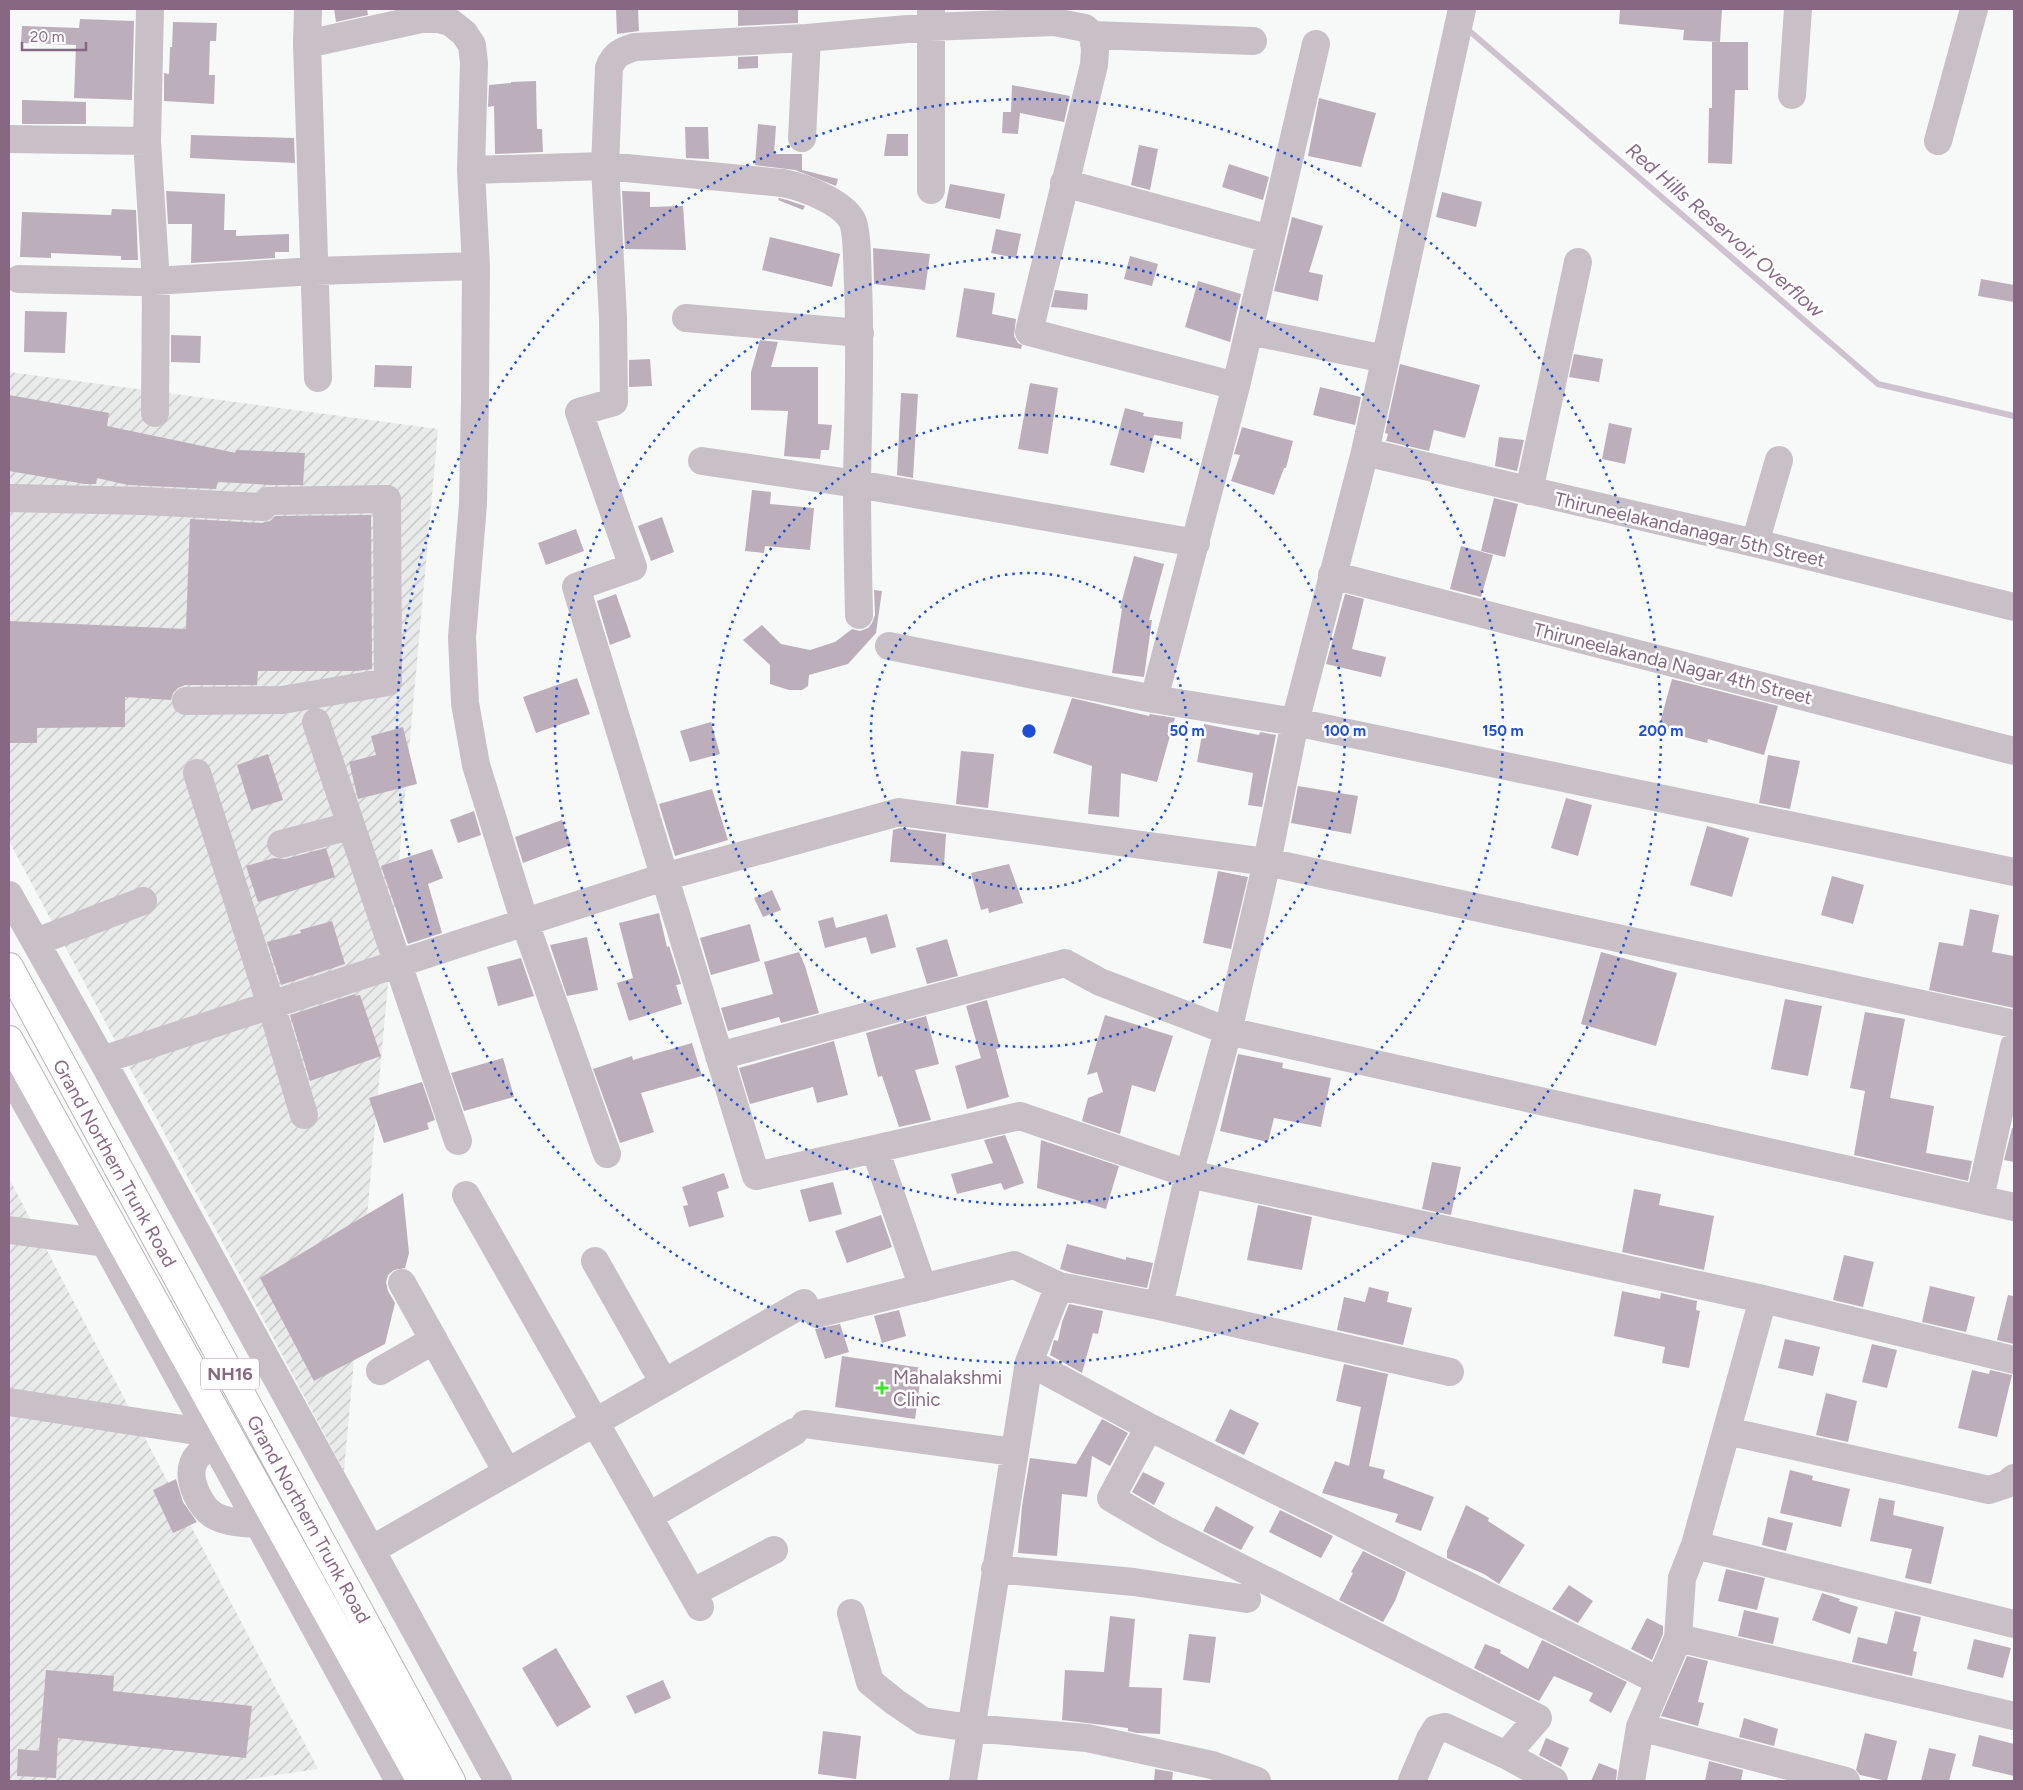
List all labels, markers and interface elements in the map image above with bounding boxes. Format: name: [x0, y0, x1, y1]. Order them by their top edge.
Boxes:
scale bar: [22, 20, 86, 52]
text: 20 m: [30, 28, 64, 46]
water label: Red Hills Reservoir Overflow: [1621, 138, 1830, 323]
street label: Thiruneelakandanagar 5th Street: [1552, 487, 1827, 572]
street label: Thiruneelakanda Nagar 4th Street: [1531, 618, 1815, 709]
centre of rings: [1020, 722, 1038, 740]
text: 50 m: [1169, 722, 1205, 740]
text: 100 m: [1324, 722, 1366, 740]
text: 150 m: [1482, 722, 1524, 740]
text: 200 m: [1639, 722, 1683, 740]
street label: Grand Northern Trunk Road: [48, 1055, 181, 1271]
road number: NH16: [201, 1358, 259, 1390]
place label: Mahalakshmi Clinic: [893, 1366, 1002, 1411]
marker: Mahalakshmi Clinic: [875, 1381, 889, 1395]
street label: Grand Northern Trunk Road: [242, 1411, 375, 1627]

